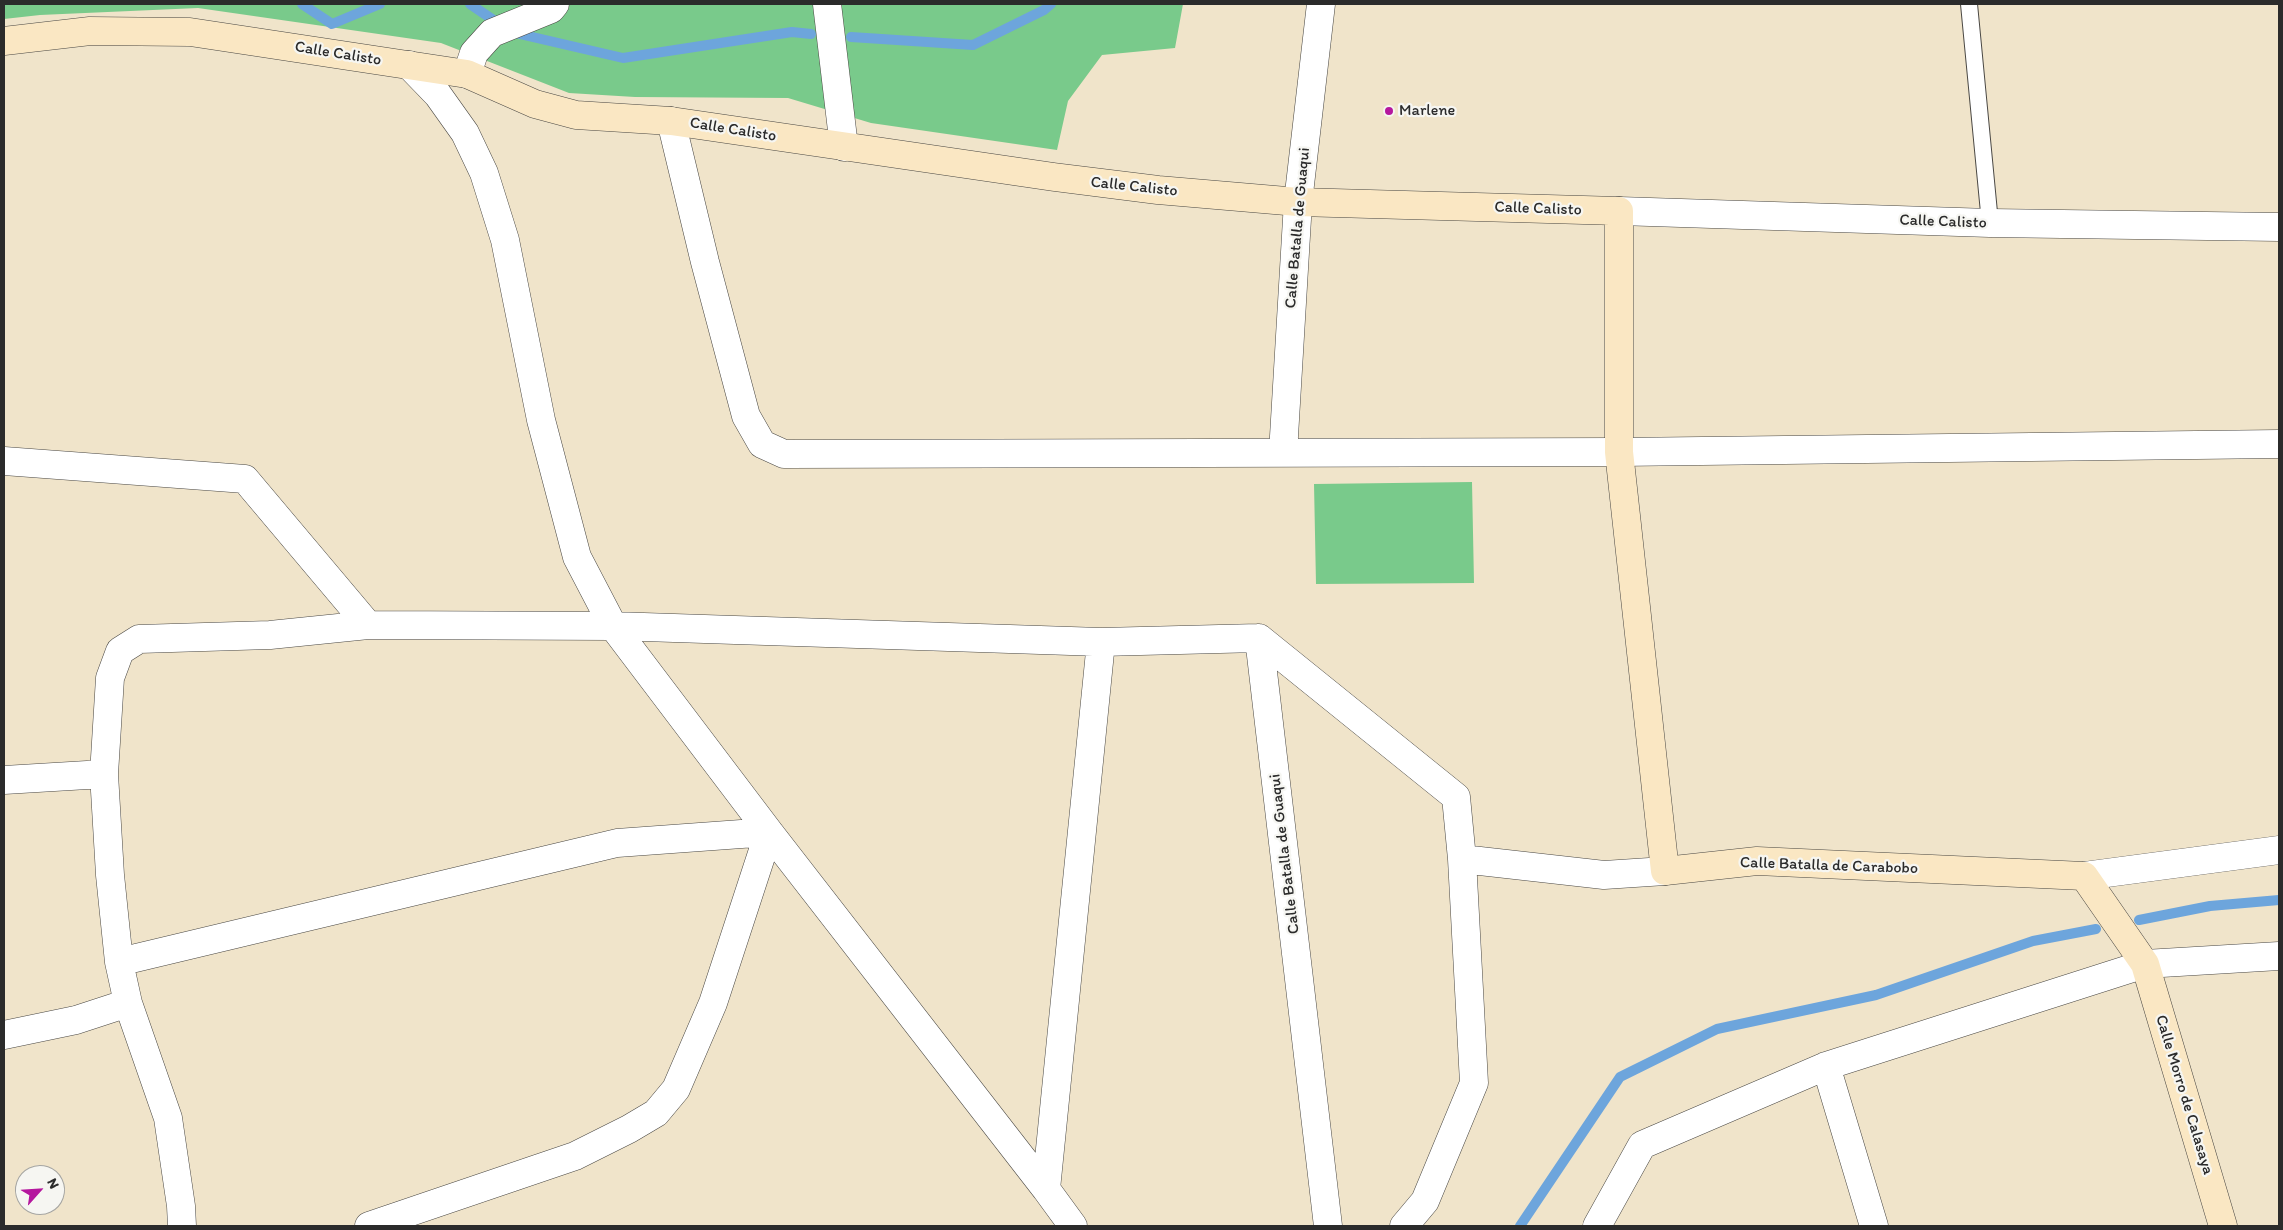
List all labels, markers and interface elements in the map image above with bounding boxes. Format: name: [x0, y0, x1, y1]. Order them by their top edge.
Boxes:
street label: Calle Calisto: [293, 38, 383, 70]
place label: Marlene: [1399, 101, 1455, 121]
marker: Marlene: [1383, 105, 1395, 117]
street label: Calle Calisto: [688, 114, 778, 146]
street label: Calle Batalla de Guaqui: [1281, 147, 1315, 309]
street label: Calle Calisto: [1090, 173, 1178, 201]
street label: Calle Calisto: [1494, 198, 1582, 220]
street label: Calle Calisto: [1899, 211, 1987, 233]
street label: Calle Batalla de Guaqui: [1266, 773, 1304, 935]
street label: Calle Batalla de Carabobo: [1740, 853, 1918, 879]
street label: Calle Morro de Calasaya: [2151, 1013, 2217, 1177]
north arrow: [15, 1165, 65, 1215]
text: N: [43, 1176, 63, 1192]

